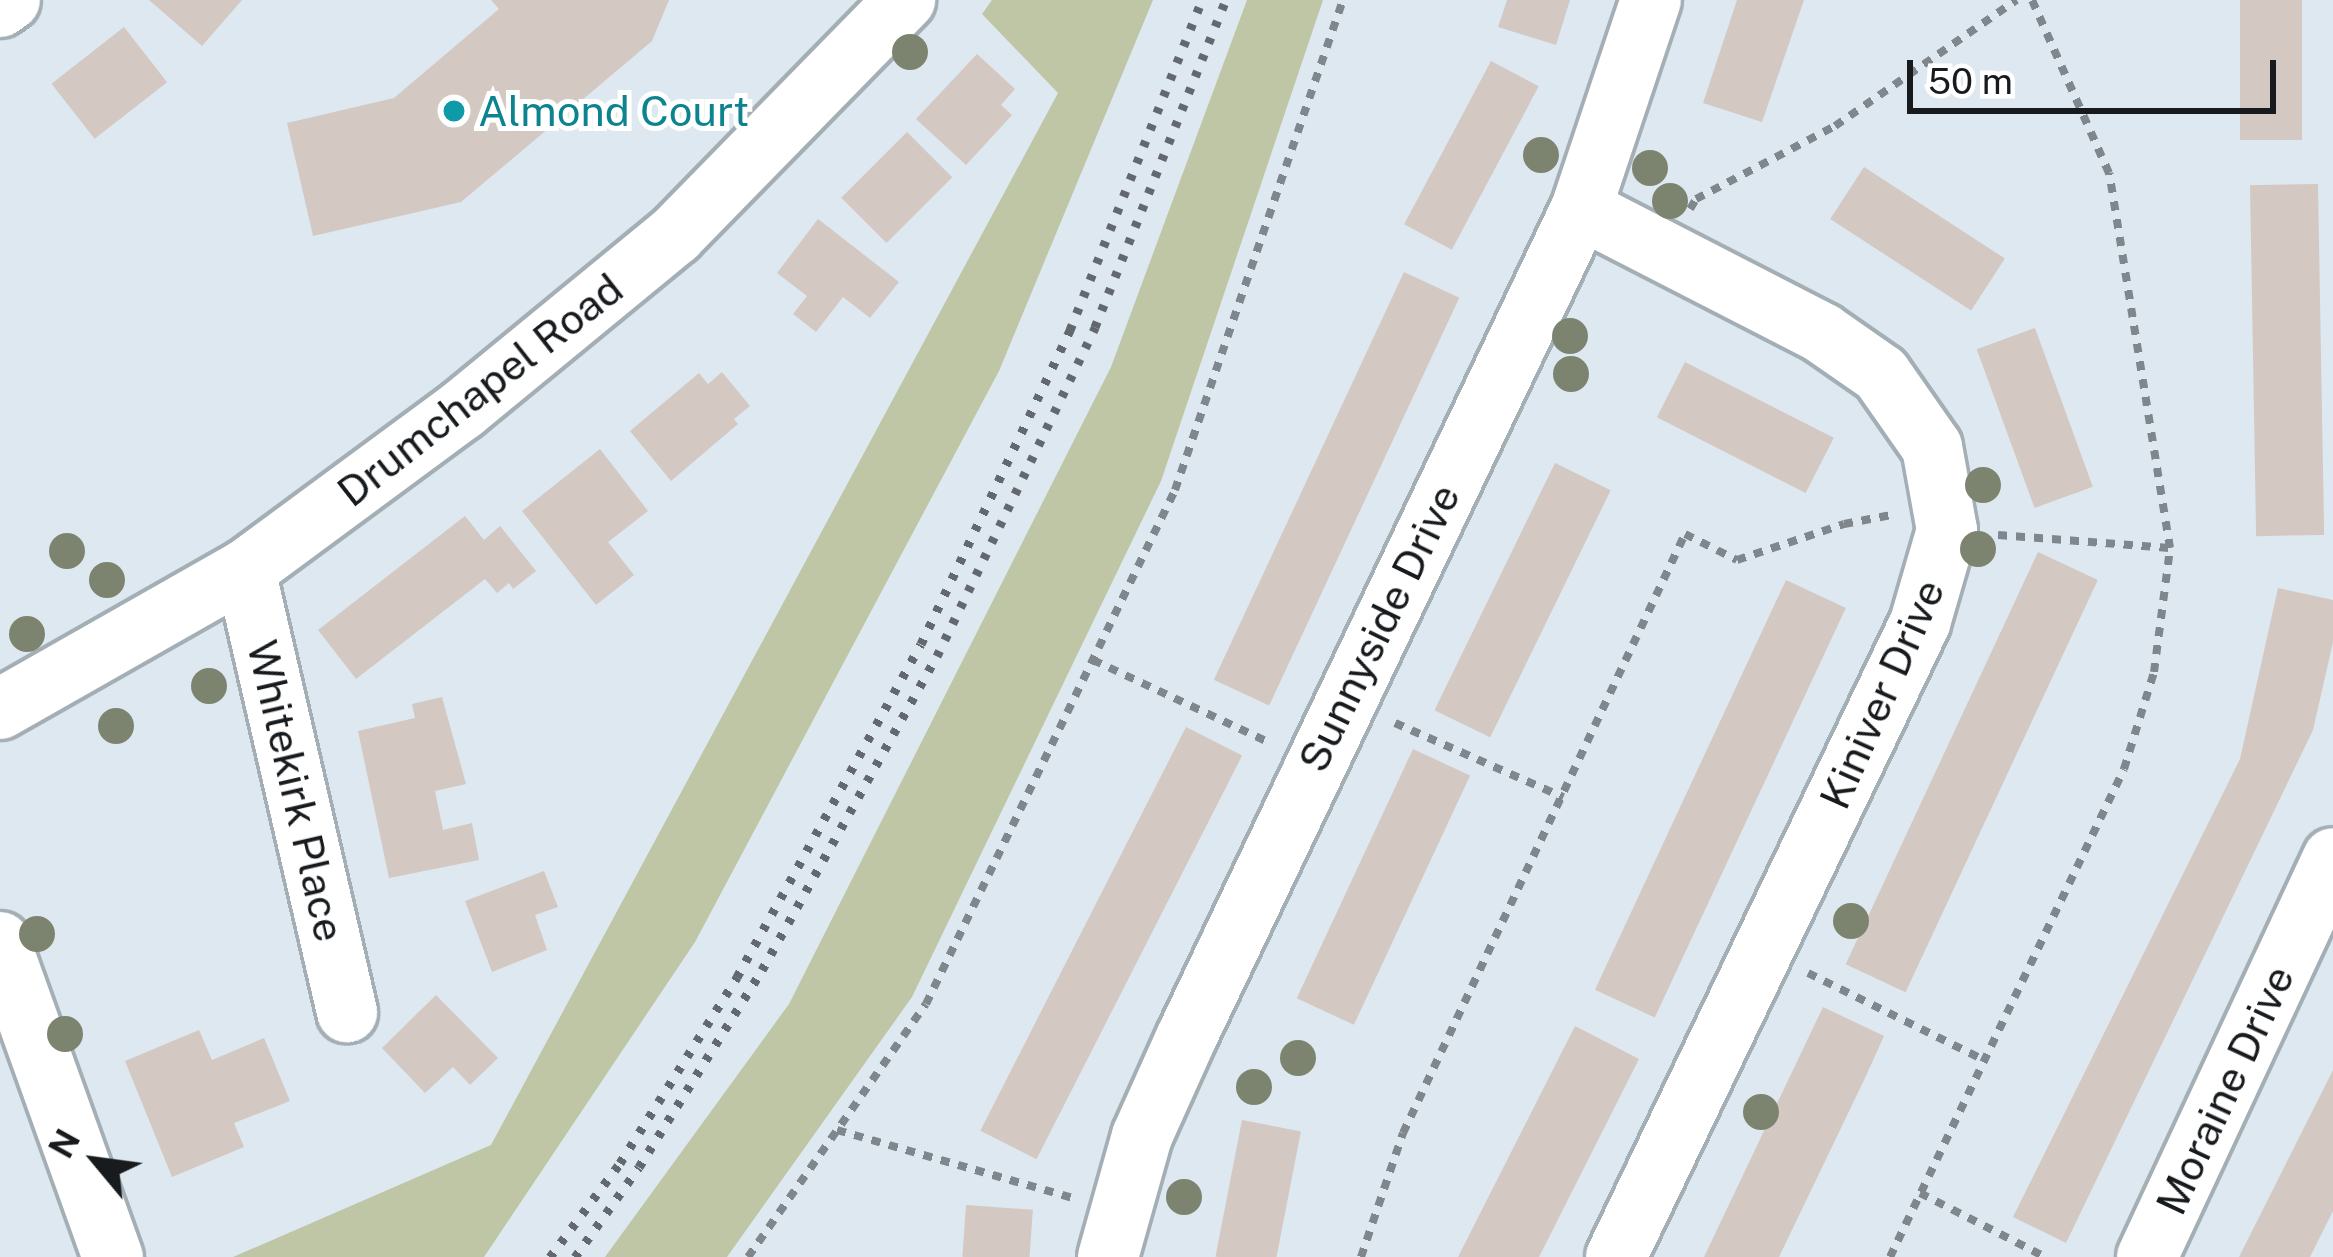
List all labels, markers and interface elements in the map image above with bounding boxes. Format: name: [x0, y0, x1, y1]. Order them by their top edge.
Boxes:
scale bar: [1913, 36, 2282, 110]
text: 50 m: [1928, 60, 2013, 102]
place label: Almond Court: [478, 86, 749, 136]
marker: Almond Court: [441, 98, 467, 124]
street label: Drumchapel Road: [328, 263, 632, 517]
street label: Sunnyside Drive: [1288, 476, 1470, 780]
street label: Kiniver Drive: [1809, 572, 1955, 816]
street label: Whitekirk Place: [237, 635, 355, 947]
street label: Moraine Drive: [2145, 957, 2305, 1223]
north arrow: [36, 1101, 156, 1221]
text: N: [42, 1123, 87, 1164]

